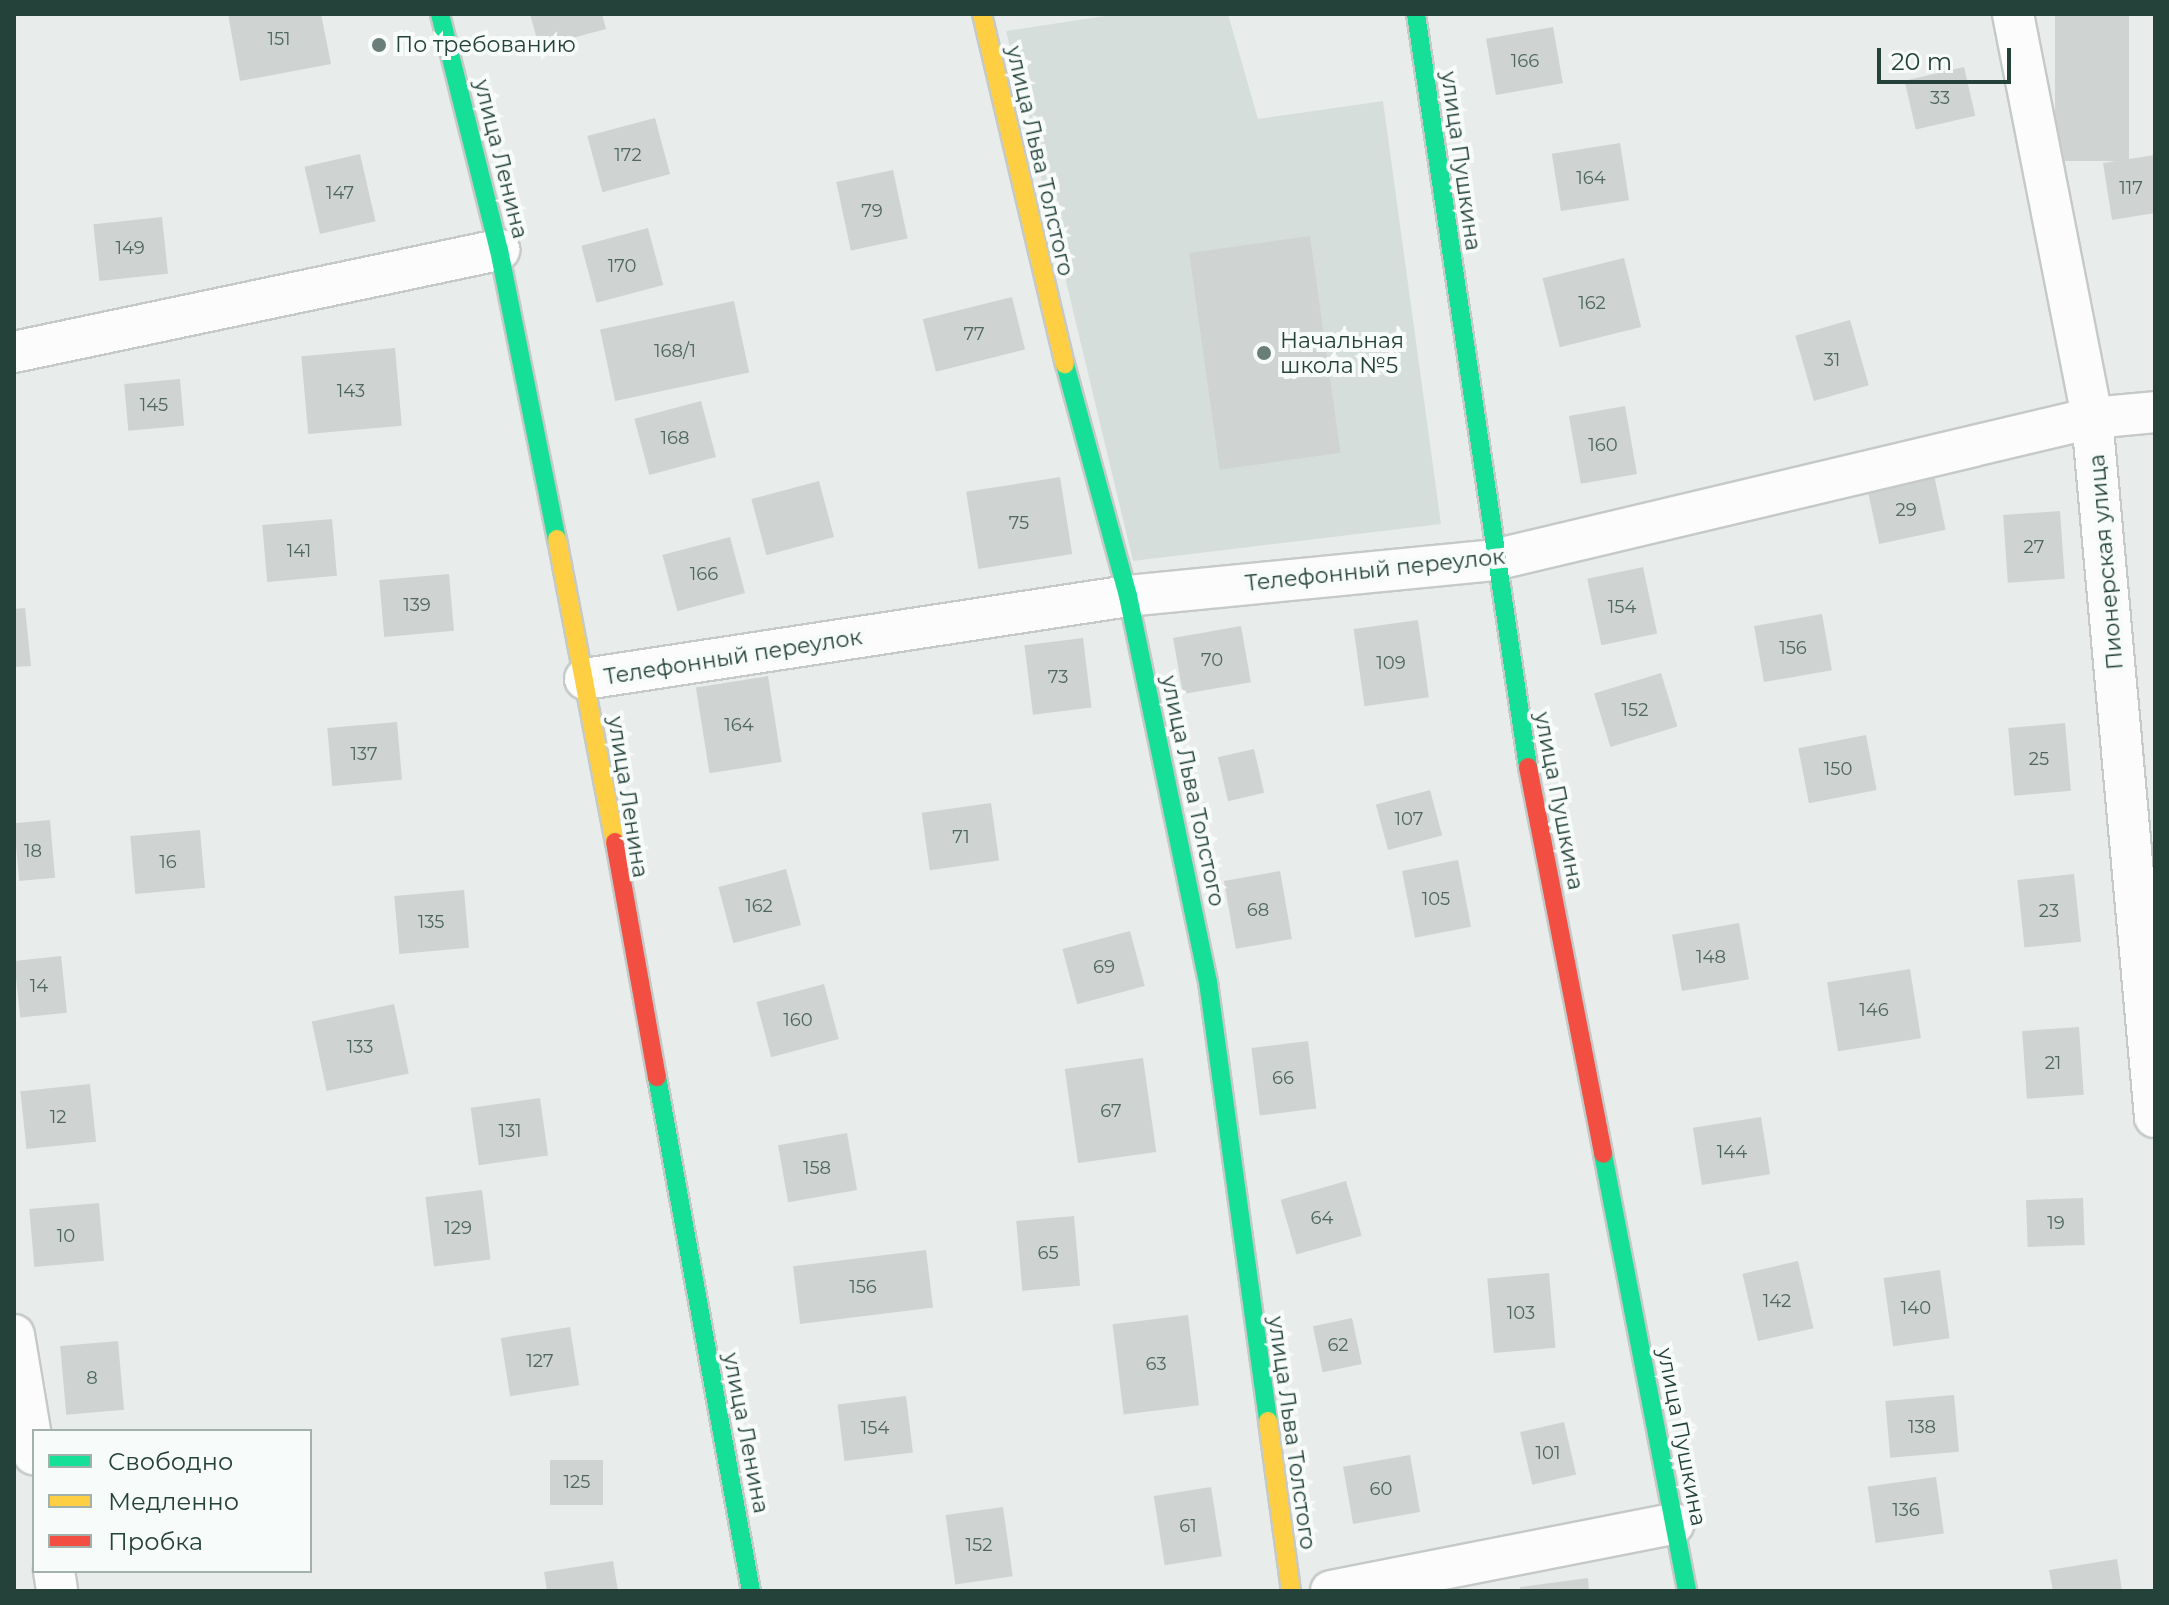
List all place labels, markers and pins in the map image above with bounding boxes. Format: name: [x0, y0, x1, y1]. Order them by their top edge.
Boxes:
place label: По требованию: [395, 32, 576, 58]
marker: По требованию: [370, 36, 388, 54]
place label: Начальная школа №5: [1280, 327, 1404, 378]
marker: Начальная школа №5: [1255, 344, 1273, 362]

